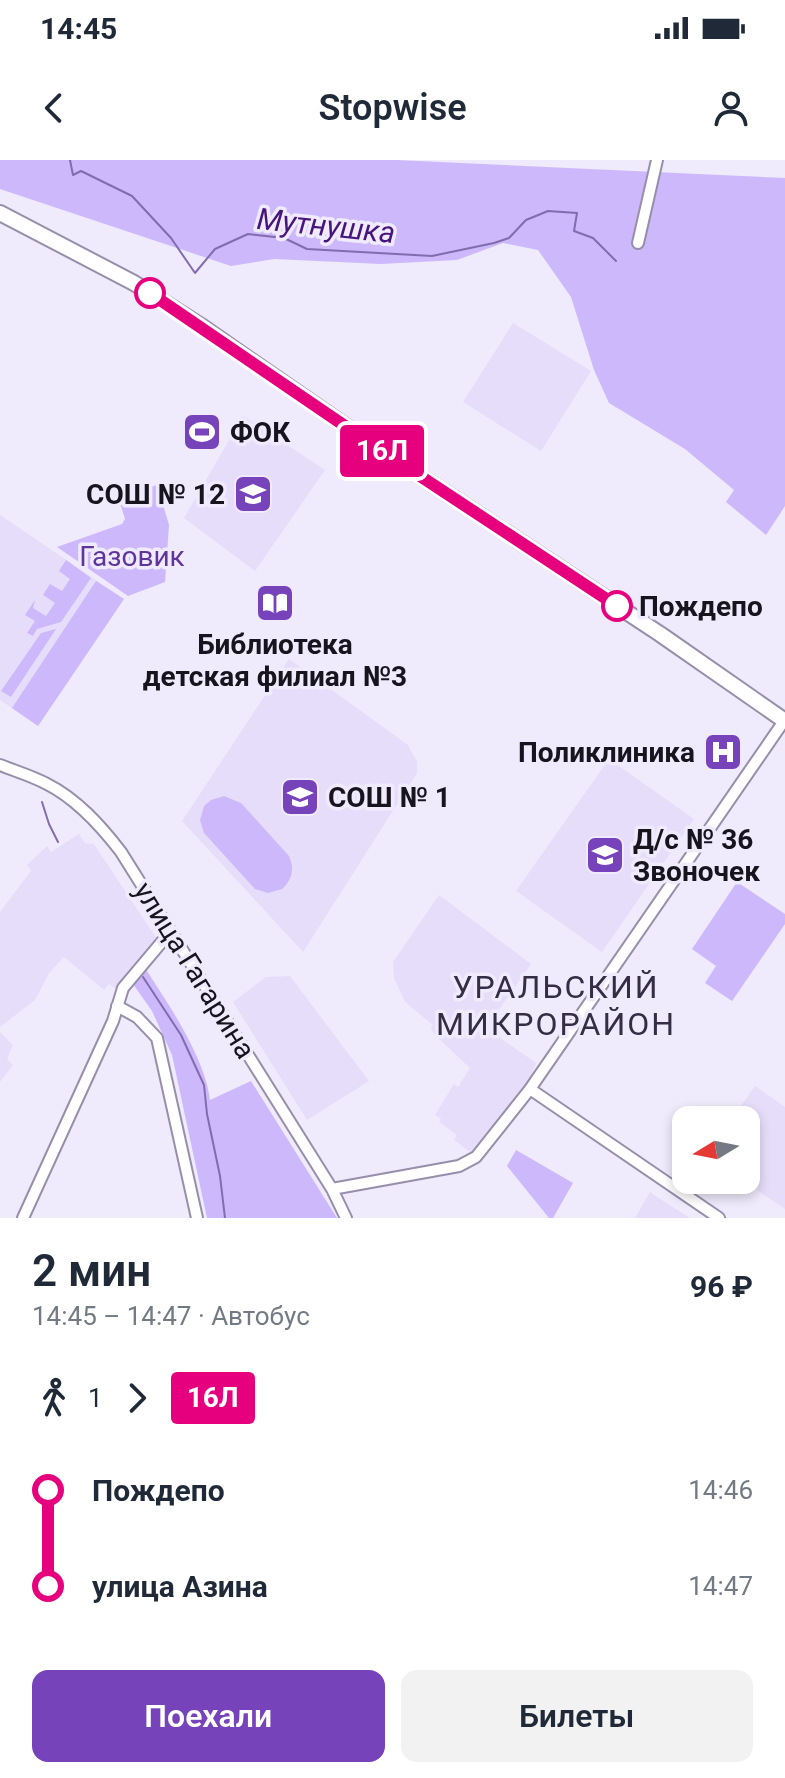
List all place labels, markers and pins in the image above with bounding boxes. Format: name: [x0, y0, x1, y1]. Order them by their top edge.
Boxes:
unlabelled marker: [135, 278, 165, 308]
sports icon: ФОК: [181, 411, 223, 453]
place label: ФОК: [230, 416, 291, 449]
school or university icon: СОШ № 12: [232, 473, 274, 515]
place label: СОШ № 12: [86, 478, 225, 511]
library icon: Библиотека детская филиал №3: [254, 582, 296, 624]
place label: Пождепо: [639, 590, 763, 623]
marker: Пождепо: [602, 591, 632, 621]
place label: Библиотека детская филиал №3: [143, 628, 407, 693]
hospital icon: Поликлиника: [702, 731, 744, 773]
place label: Поликлиника: [518, 736, 695, 769]
school or university icon: СОШ № 1: [279, 776, 321, 818]
place label: СОШ № 1: [328, 781, 451, 814]
place label: Д/с № 36 Звоночек: [633, 823, 760, 888]
school or university icon: Д/с № 36 Звоночек: [584, 834, 626, 876]

